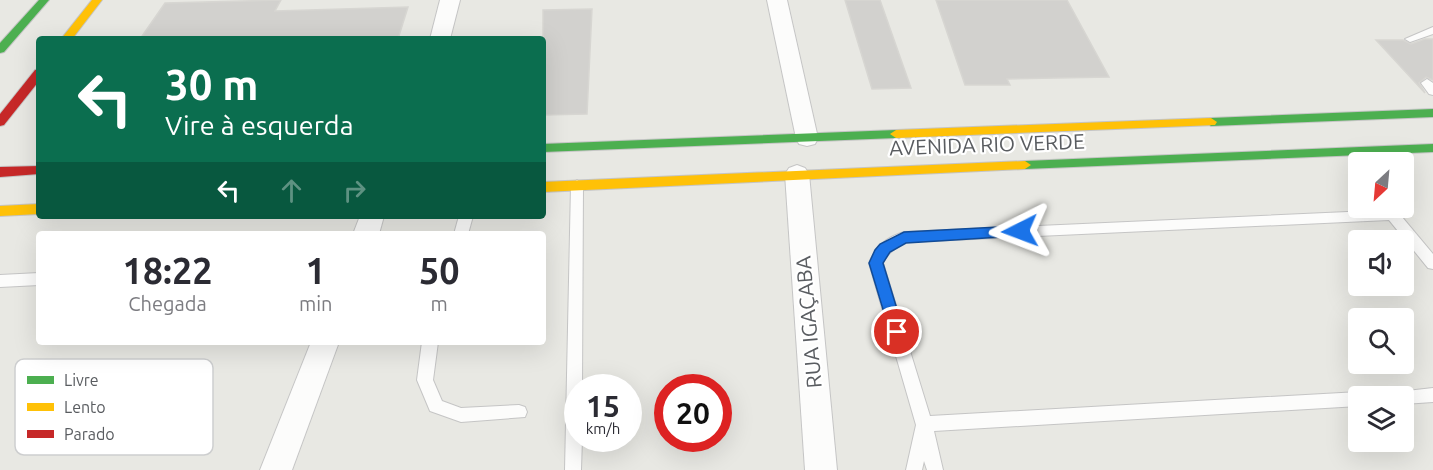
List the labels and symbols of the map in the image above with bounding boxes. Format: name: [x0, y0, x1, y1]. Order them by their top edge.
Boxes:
street label: AVENIDA RIO VERDE: [889, 129, 1085, 159]
north arrow: [1348, 152, 1414, 218]
position arrow: [988, 199, 1052, 263]
street label: RUA IGAÇABA: [790, 255, 826, 389]
pin: [871, 306, 922, 357]
legend: [15, 359, 213, 455]
text: Livre: [64, 371, 99, 389]
speed limit sign: 20: [654, 374, 732, 452]
text: Lento: [64, 398, 106, 416]
text: Parado: [64, 425, 115, 443]

